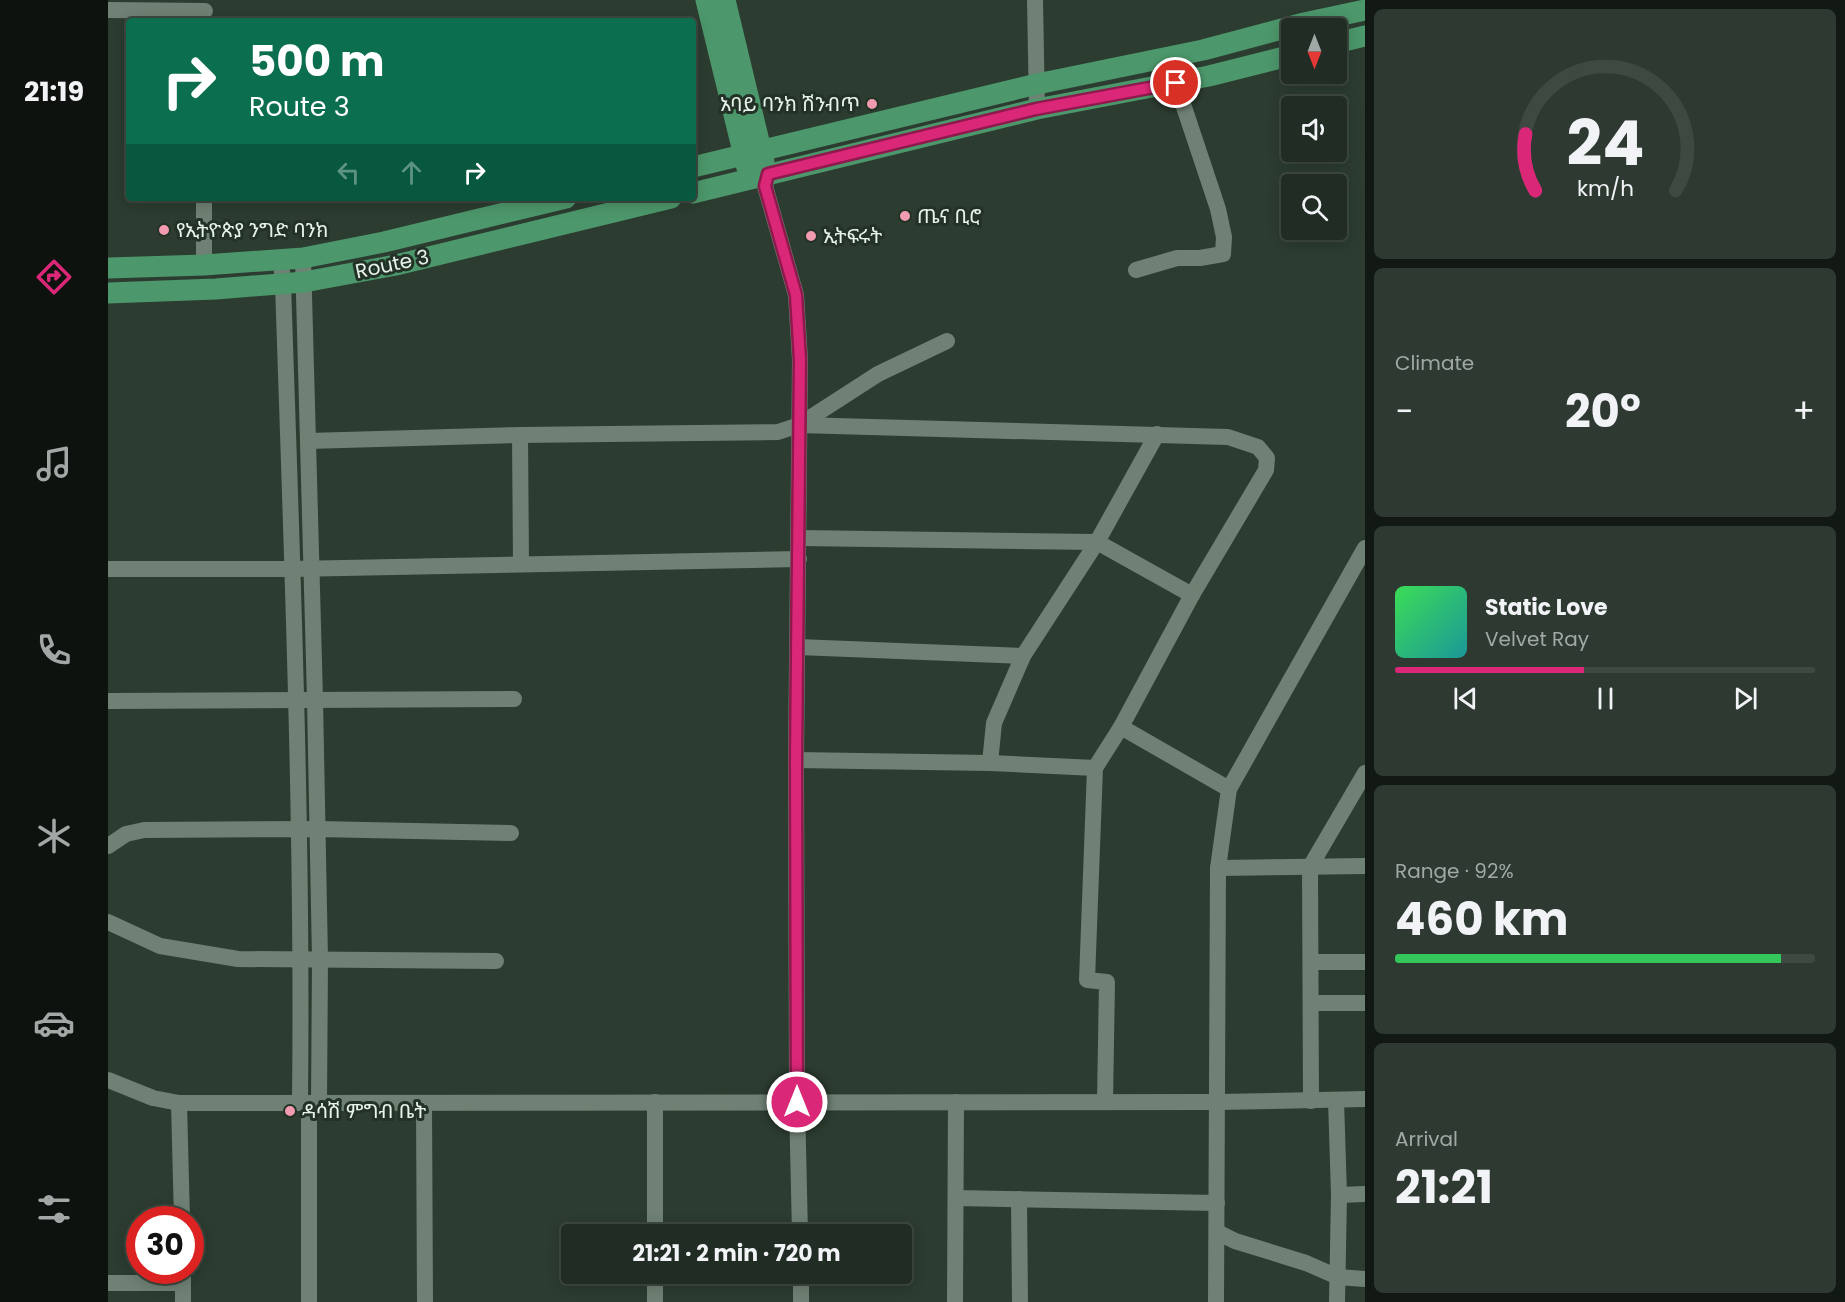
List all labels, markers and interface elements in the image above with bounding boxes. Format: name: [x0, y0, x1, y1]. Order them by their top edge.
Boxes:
north arrow: [1281, 18, 1347, 84]
map controls: [1281, 18, 1347, 240]
text: 500 m: [249, 32, 384, 91]
icon: right: [150, 42, 228, 120]
pin: [1150, 57, 1201, 108]
icon: arrive: [1159, 66, 1192, 99]
text: 21:19: [24, 73, 84, 110]
text: Route 3: [249, 88, 350, 125]
place label: አባይ ባንክ ሽንብጥ: [720, 90, 860, 118]
button: sound: [1281, 96, 1347, 162]
marker: አባይ ባንክ ሽንብጥ: [865, 97, 879, 111]
text: 24: [1566, 99, 1644, 187]
icon: left: [332, 156, 365, 189]
icon: ahead: [395, 156, 428, 189]
icon: right: [458, 156, 491, 189]
text: km/h: [1576, 173, 1634, 204]
button: search: [1281, 174, 1347, 240]
place label: ጤና ቢሮ: [917, 202, 981, 230]
marker: ጤና ቢሮ: [898, 209, 912, 223]
place label: የኢትዮጵያ ንግድ ባንክ: [176, 216, 328, 244]
place label: ኢትፍሩት: [823, 222, 882, 250]
marker: የኢትዮጵያ ንግድ ባንክ: [157, 223, 171, 237]
marker: ኢትፍሩት: [804, 229, 818, 243]
street label: Route 3: [353, 243, 431, 285]
icon: directions: [33, 256, 75, 298]
text: Climate: [1395, 349, 1474, 377]
text: 20°: [1565, 380, 1641, 443]
text: −: [1395, 388, 1413, 435]
text: +: [1792, 388, 1815, 435]
icon: music: [33, 443, 75, 485]
text: Static Love: [1485, 592, 1608, 623]
text: Velvet Ray: [1485, 625, 1589, 653]
icon: phone: [33, 629, 75, 671]
icon: previous: [1449, 682, 1482, 715]
icon: pause: [1589, 682, 1622, 715]
icon: next: [1729, 682, 1762, 715]
icon: climate: [33, 815, 75, 857]
text: Range · 92%: [1395, 857, 1514, 885]
text: 460 km: [1395, 888, 1568, 951]
icon: car: [33, 1002, 75, 1044]
position arrow: [765, 1070, 829, 1134]
place label: ዳሳሽ ምግብ ቤት: [302, 1097, 426, 1125]
marker: ዳሳሽ ምግብ ቤት: [283, 1104, 297, 1118]
text: Arrival: [1395, 1125, 1458, 1153]
text: 21:21: [1395, 1156, 1493, 1219]
icon: filters: [33, 1188, 75, 1230]
speed limit sign: 30: [126, 1206, 204, 1284]
text: 21:21 · 2 min · 720 m: [632, 1238, 841, 1269]

